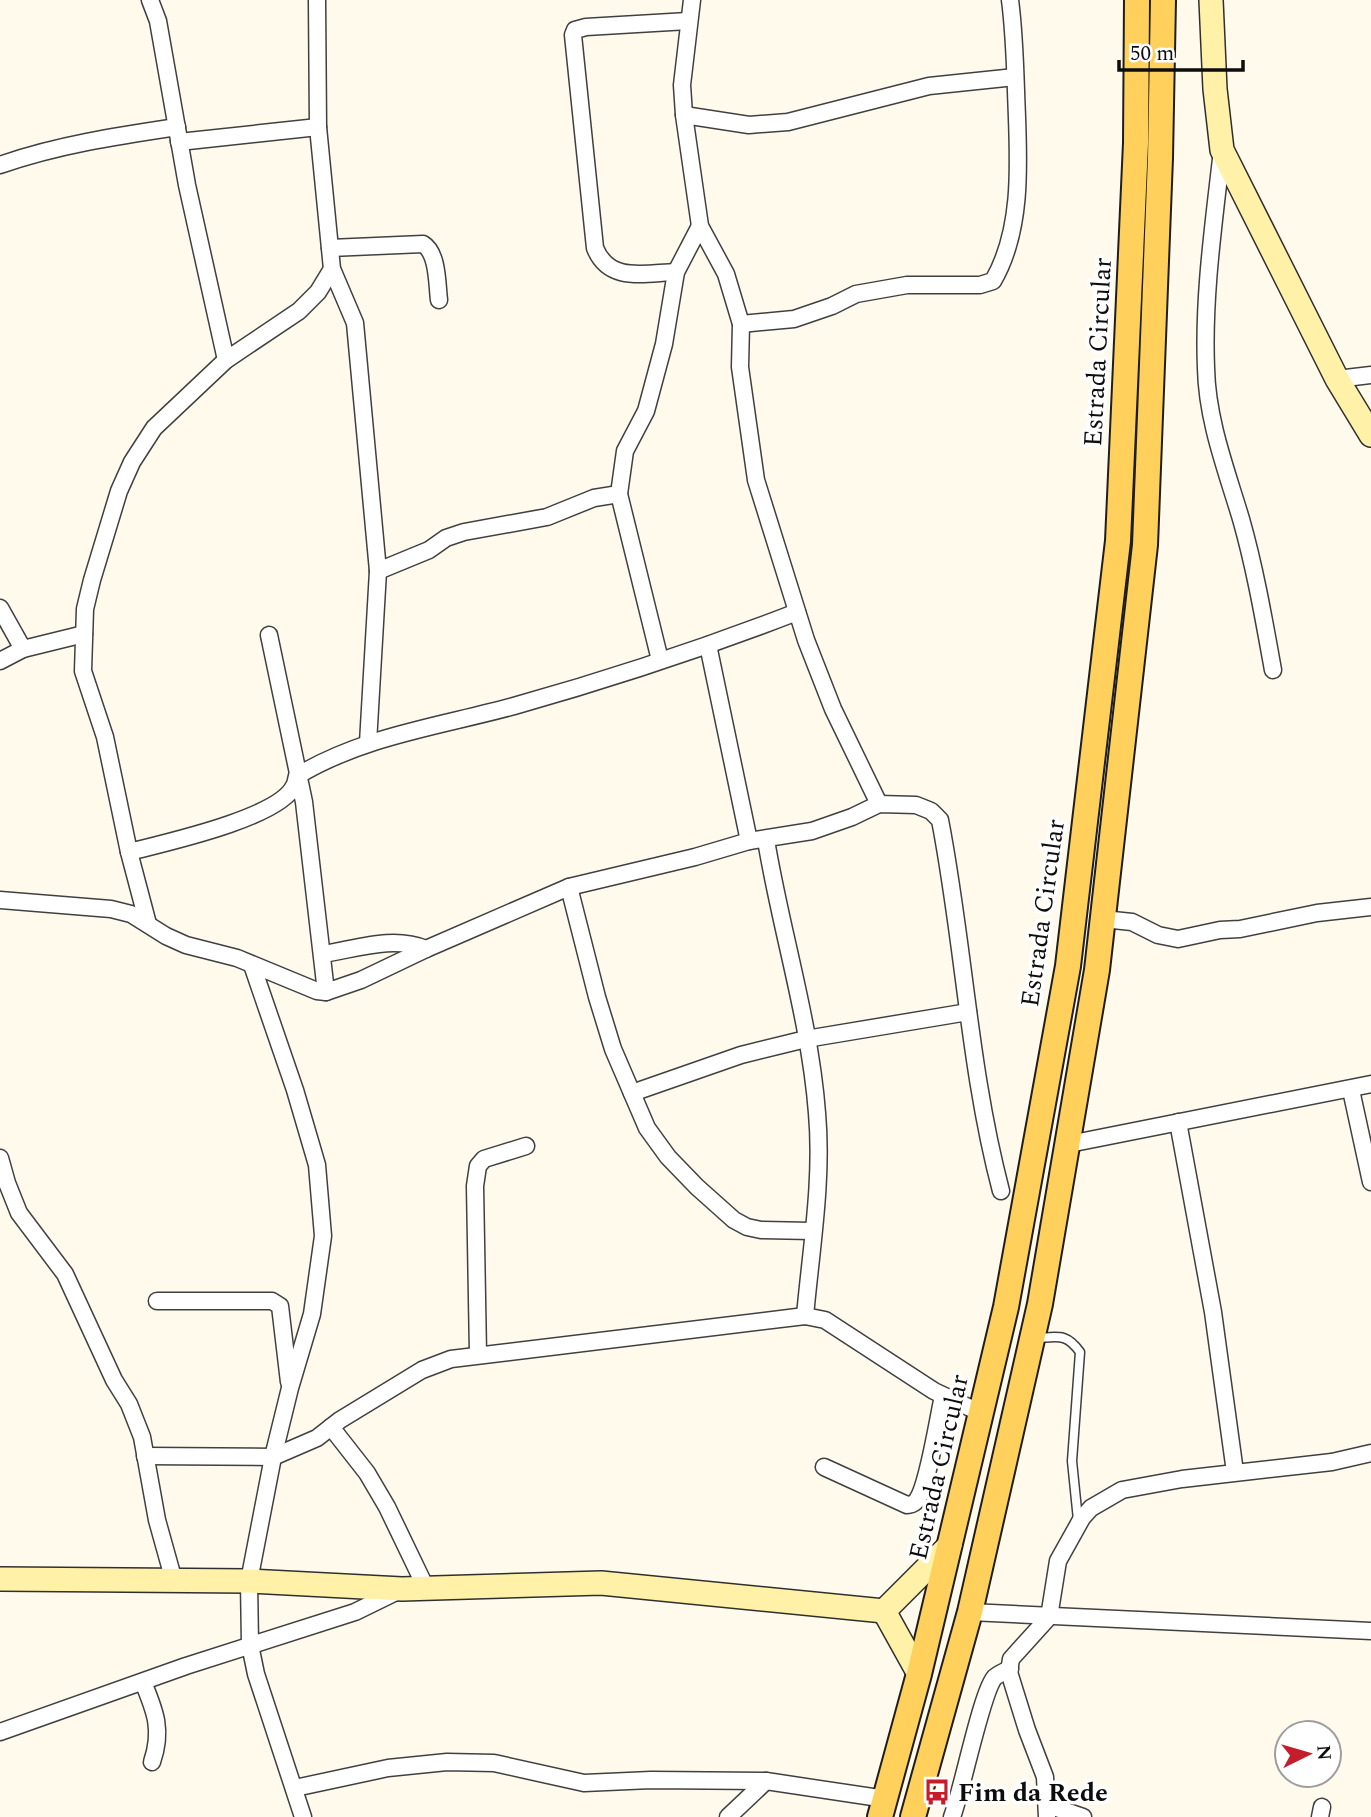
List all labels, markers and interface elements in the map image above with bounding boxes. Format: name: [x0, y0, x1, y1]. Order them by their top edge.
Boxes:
scale bar: [1119, 28, 1243, 72]
text: 50 m: [1130, 38, 1174, 70]
street label: Estrada Circular: [1073, 256, 1123, 448]
street label: Estrada Circular: [1010, 817, 1076, 1010]
street label: Estrada Circular: [898, 1370, 980, 1564]
north arrow: [1273, 1719, 1343, 1789]
text: N: [1308, 1744, 1339, 1762]
place label: Fim da Rede: [958, 1773, 1108, 1813]
bus stop icon: Fim da Rede: [922, 1777, 952, 1807]

